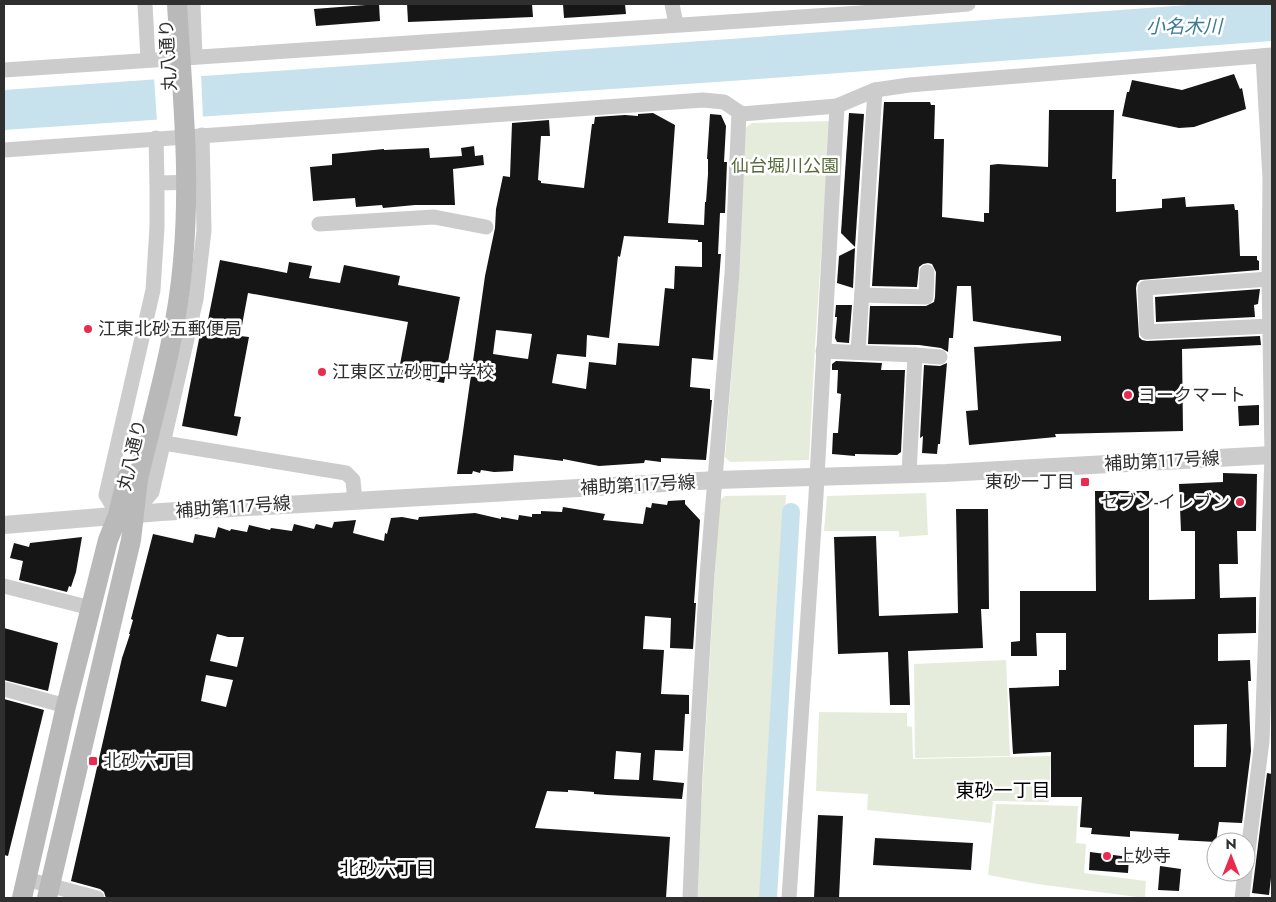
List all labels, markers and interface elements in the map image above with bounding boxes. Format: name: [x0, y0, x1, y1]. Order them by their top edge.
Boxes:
water label: 小名木川: [1146, 13, 1224, 40]
street label: 丸八通り: [153, 18, 183, 92]
park label: 仙台堀川公園: [731, 153, 839, 179]
place label: 江東北砂五郵便局: [98, 316, 242, 342]
marker: 江東北砂五郵便局: [82, 323, 94, 335]
place label: 江東区立砂町中学校: [332, 359, 494, 385]
marker: 江東区立砂町中学校: [316, 366, 328, 378]
place label: ヨークマート: [1138, 382, 1246, 408]
marker: ヨークマート: [1122, 389, 1134, 401]
street label: 丸八通り: [111, 417, 153, 493]
street label: 補助第117号線: [1104, 445, 1220, 477]
street label: 補助第117号線: [580, 469, 696, 501]
place label: 東砂一丁目: [985, 469, 1075, 495]
marker: 東砂一丁目: [1079, 476, 1091, 488]
place label: セブン-イレブン: [1100, 489, 1230, 515]
street label: 補助第117号線: [174, 490, 292, 524]
marker: セブン-イレブン: [1234, 496, 1246, 508]
place label: 北砂六丁目: [103, 748, 193, 774]
marker: 北砂六丁目: [87, 755, 99, 767]
district label: 東砂一丁目: [955, 777, 1051, 804]
north arrow: [1206, 832, 1256, 882]
text: N: [1225, 834, 1237, 854]
place label: 上妙寺: [1117, 843, 1171, 869]
marker: 上妙寺: [1101, 850, 1113, 862]
district label: 北砂六丁目: [339, 855, 435, 882]

